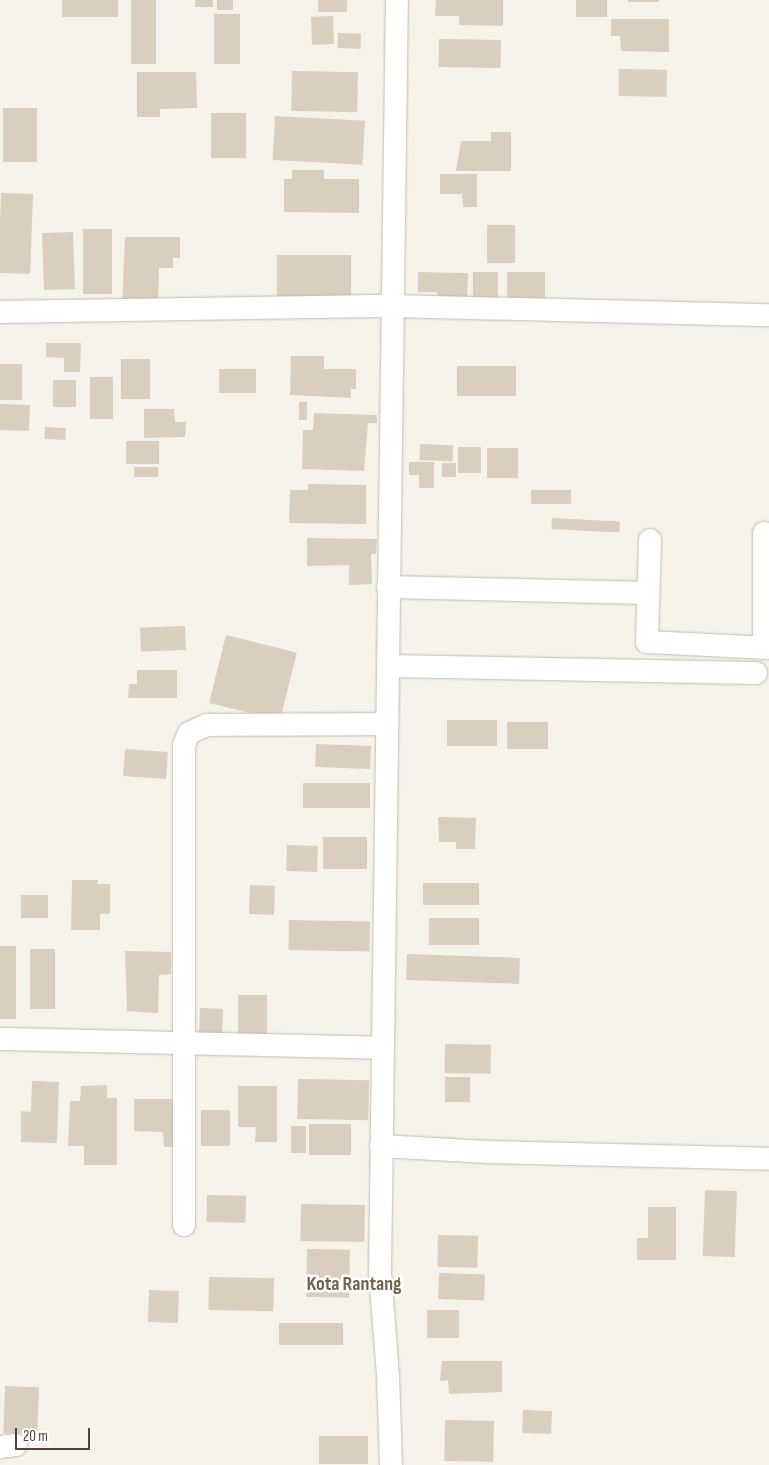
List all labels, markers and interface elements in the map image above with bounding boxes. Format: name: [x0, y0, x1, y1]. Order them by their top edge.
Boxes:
district label: Kota Rantang: [307, 1272, 401, 1296]
scale bar: [18, 1418, 92, 1450]
text: 20 m: [23, 1427, 48, 1446]

